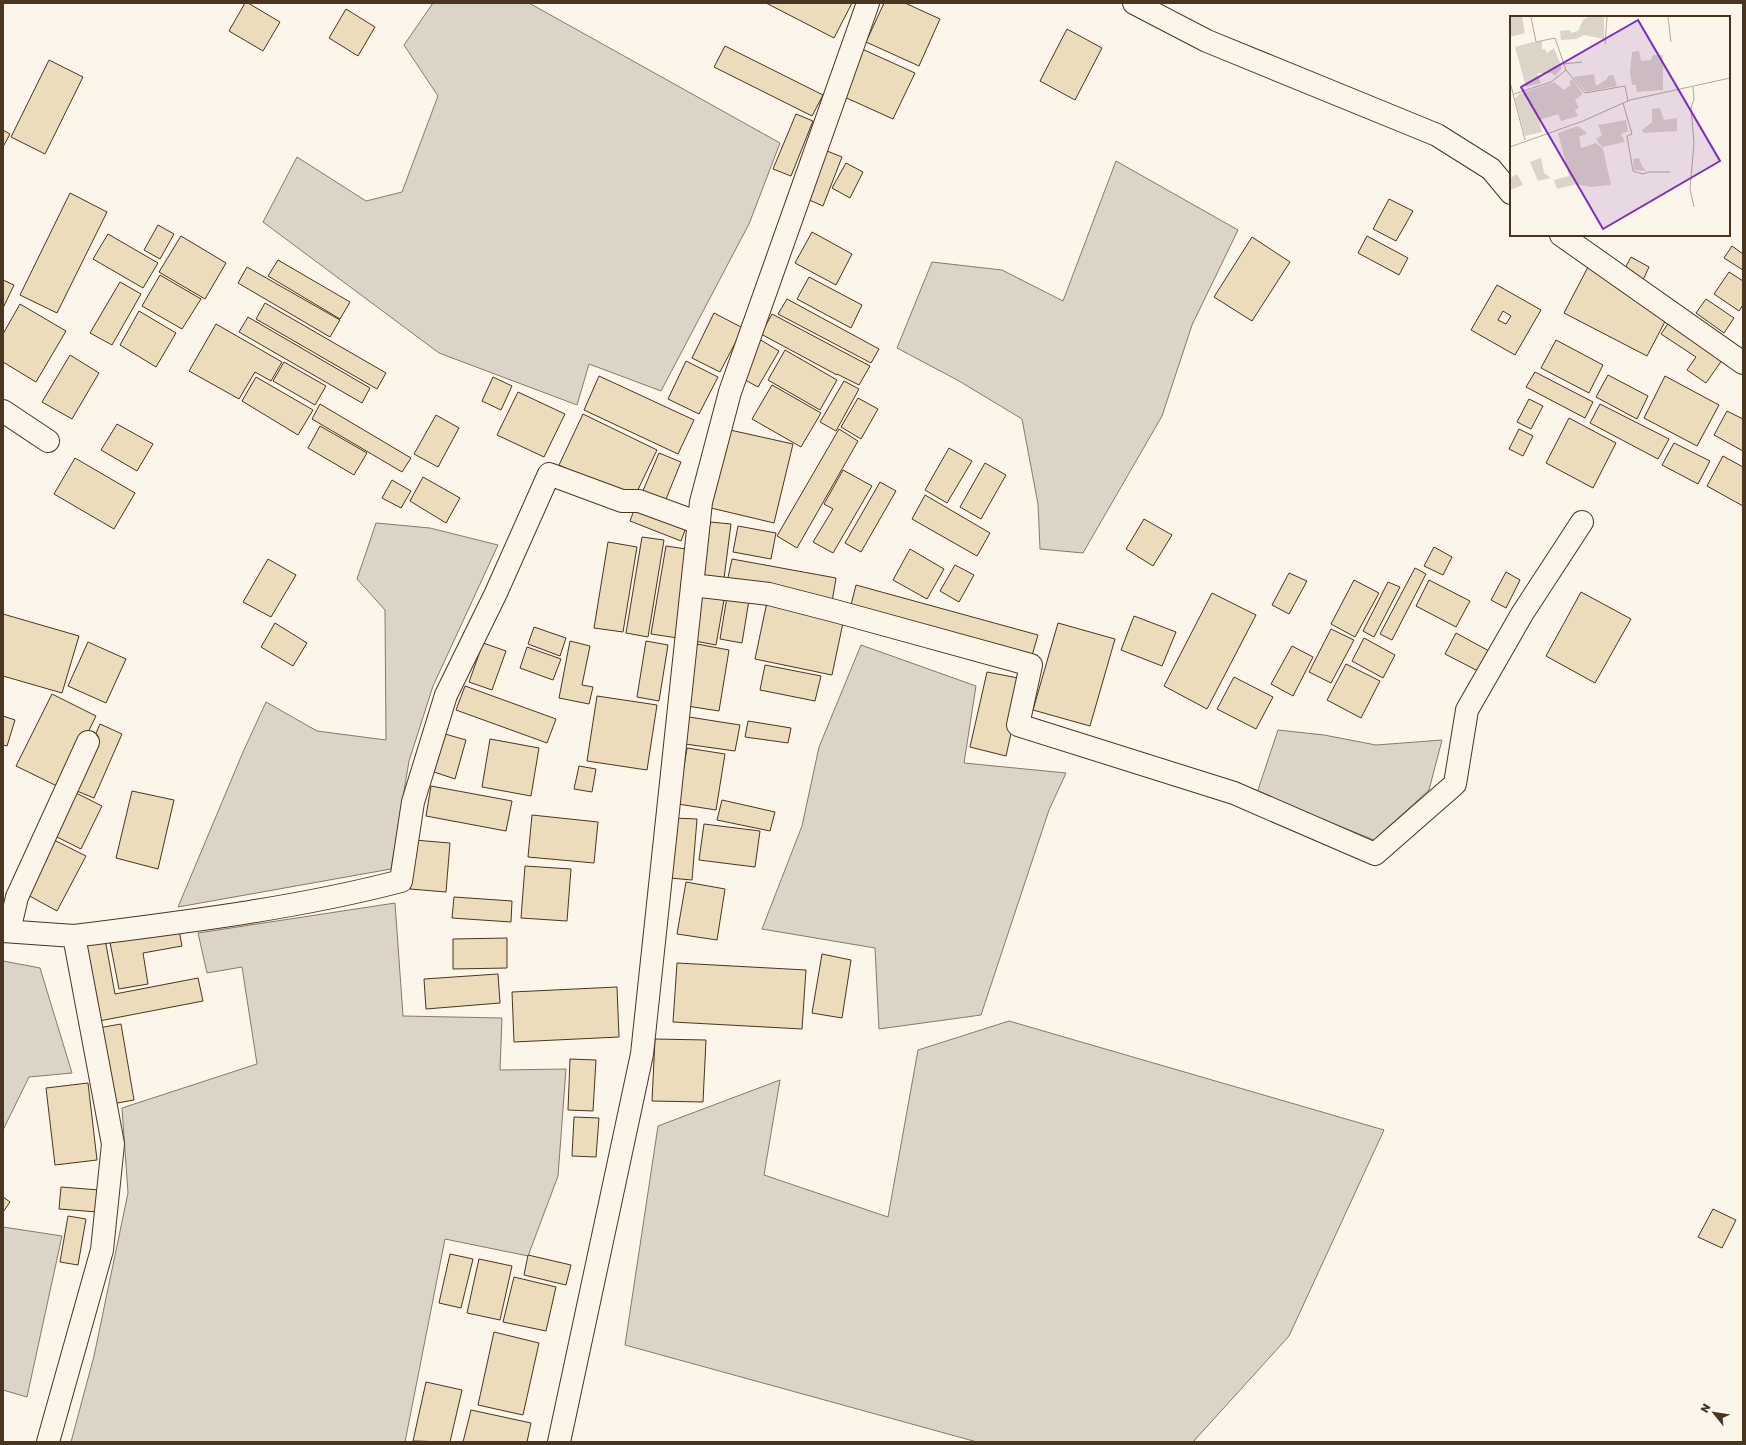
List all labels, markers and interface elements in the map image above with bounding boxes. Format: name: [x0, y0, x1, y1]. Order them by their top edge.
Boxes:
inset map: [1510, 16, 1730, 236]
north arrow: [1694, 1393, 1734, 1433]
text: N: [1697, 1401, 1713, 1415]

